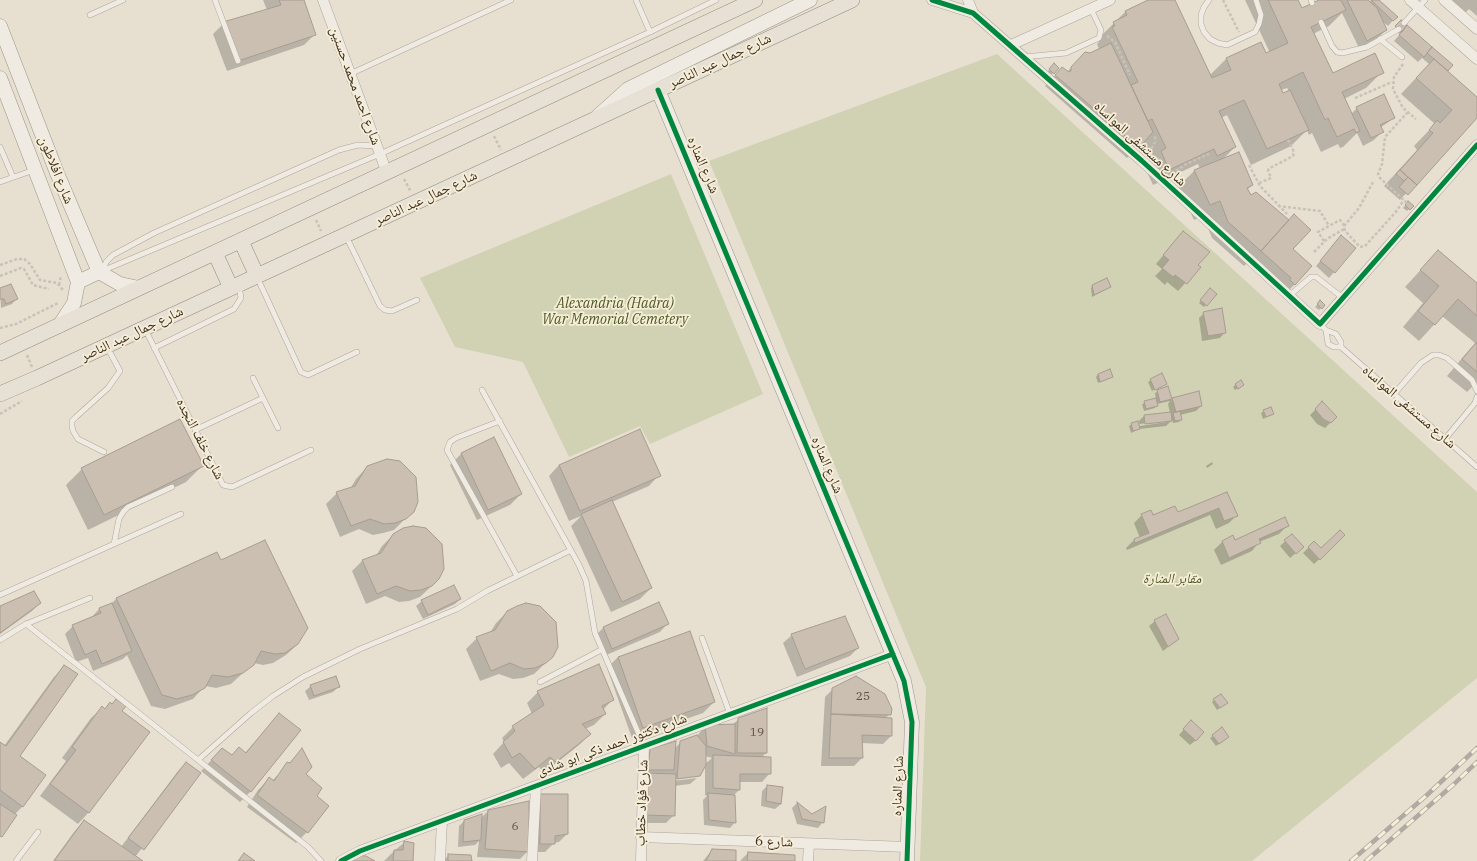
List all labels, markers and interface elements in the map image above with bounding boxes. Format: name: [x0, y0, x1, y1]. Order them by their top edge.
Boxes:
street label: شارع احمد محمد حسنين: [326, 25, 384, 147]
street label: شارع جمال عبد الناصر: [666, 30, 774, 92]
street label: شارع مستشفى المواساه: [1090, 98, 1190, 190]
street label: شارع افلاطون: [35, 134, 77, 206]
street label: شارع المناره: [683, 134, 723, 196]
street label: شارع جمال عبد الناصر: [372, 167, 480, 229]
park label: Alexandria (Hadra) War Memorial Cemetery: [542, 296, 688, 328]
street label: شارع جمال عبد الناصر: [78, 303, 186, 365]
street label: شارع مستشفى المواساه: [1359, 362, 1459, 452]
street label: شارع خلف النجده: [172, 396, 228, 482]
street label: شارع المناره: [807, 434, 847, 496]
park label: مقابر المنارة: [1143, 571, 1201, 587]
house number: 25: [856, 690, 870, 704]
street label: شارع دكتور احمد ذكى ابو شادى: [535, 710, 689, 780]
house number: 19: [750, 726, 764, 740]
street label: شارع المناره: [889, 755, 907, 817]
street label: شارع فؤاد خطاب: [632, 759, 652, 847]
house number: 6: [511, 820, 519, 834]
street label: شارع 6: [755, 833, 793, 851]

